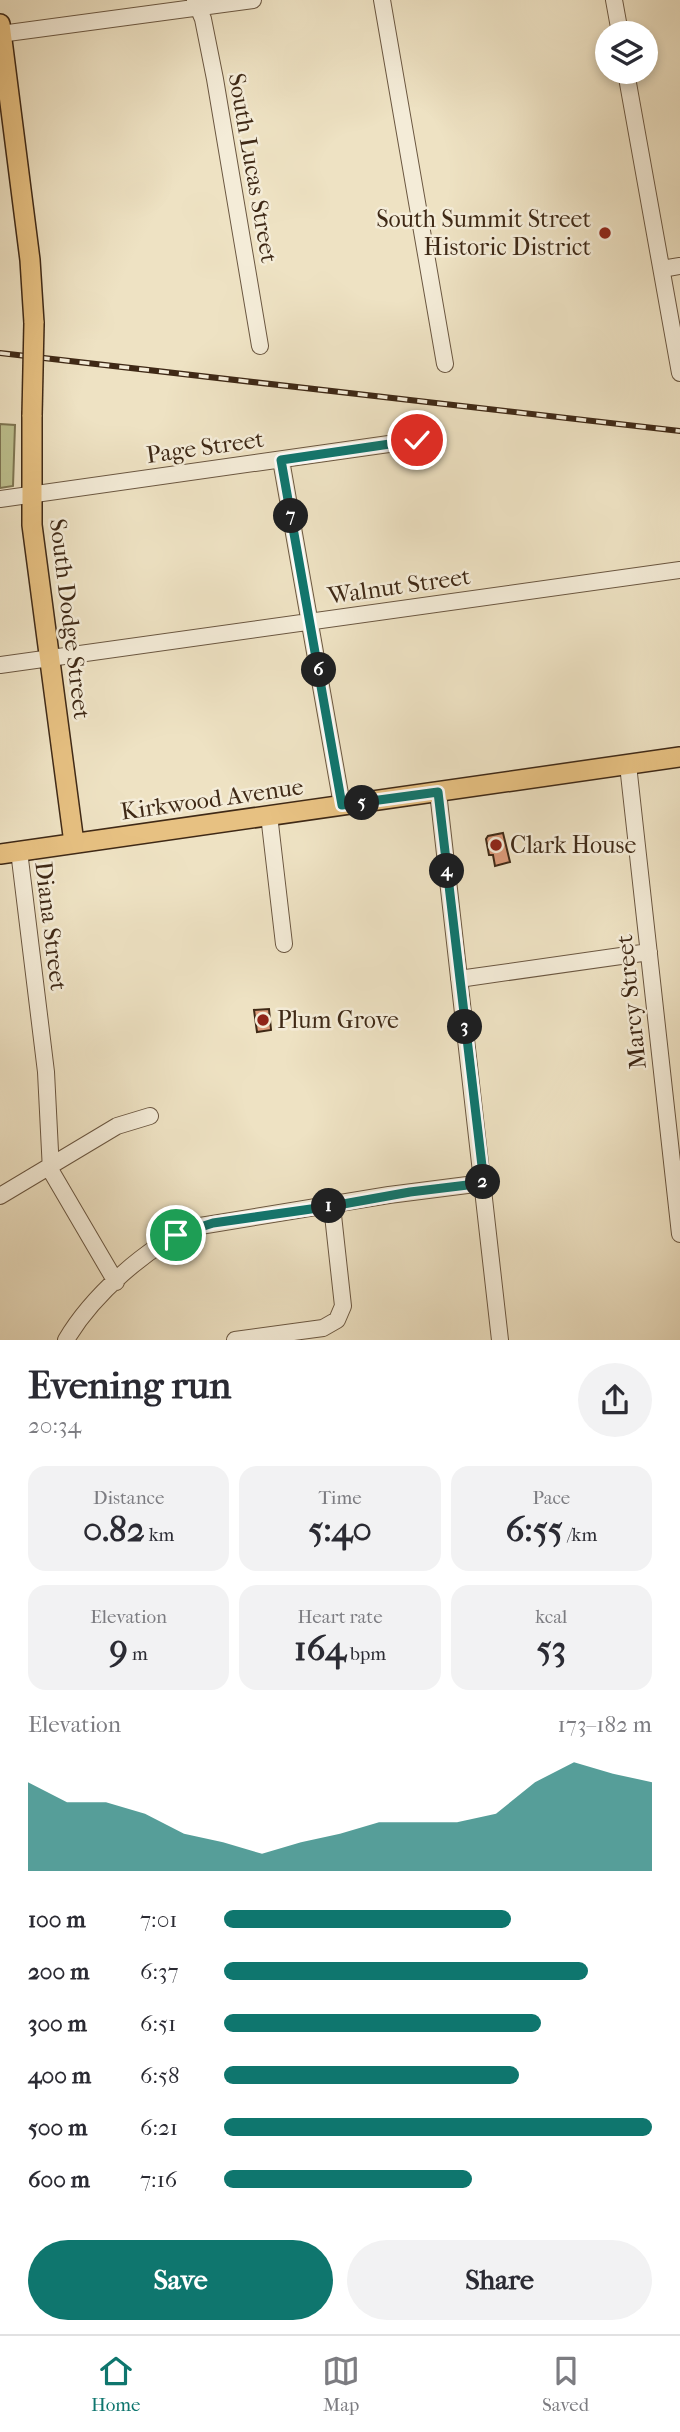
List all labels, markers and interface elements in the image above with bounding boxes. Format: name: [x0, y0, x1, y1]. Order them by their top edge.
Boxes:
map controls: [595, 21, 658, 84]
button: layers: [595, 21, 658, 84]
street label: South Lucas Street: [223, 71, 284, 265]
place label: South Summit Street Historic District: [376, 205, 591, 261]
marker: South Summit Street Historic District: [597, 225, 613, 241]
pin: [387, 410, 447, 470]
icon: check: [398, 421, 436, 459]
street label: Page Street: [144, 425, 266, 469]
pin: 7: [274, 498, 308, 534]
text: 7: [286, 504, 295, 526]
street label: South Dodge Street: [44, 517, 96, 721]
street label: Walnut Street: [325, 562, 473, 610]
pin: 6: [302, 652, 336, 688]
text: 6: [313, 658, 324, 680]
street label: Kirkwood Avenue: [119, 772, 305, 826]
pin: 5: [344, 786, 380, 820]
text: 5: [357, 791, 366, 813]
place label: Clark House: [510, 831, 636, 859]
marker: Clark House: [488, 837, 504, 853]
pin: 4: [430, 854, 464, 888]
text: 4: [441, 859, 452, 881]
street label: Diana Street: [29, 860, 73, 993]
street label: Marcy Street: [610, 933, 652, 1071]
place label: Plum Grove: [277, 1006, 399, 1034]
pin: 3: [448, 1010, 482, 1044]
marker: Plum Grove: [255, 1012, 271, 1028]
text: 3: [461, 1015, 468, 1037]
pin: 2: [466, 1164, 500, 1200]
text: 2: [478, 1170, 487, 1192]
pin: 1: [312, 1188, 346, 1224]
text: 1: [325, 1194, 332, 1216]
pin: [146, 1205, 206, 1265]
icon: arrive: [157, 1216, 195, 1254]
text: Evening run: [28, 1363, 231, 1408]
button: share: [578, 1363, 652, 1437]
text: 20:34: [28, 1412, 81, 1439]
text: Distance: [93, 1487, 164, 1509]
text: Time: [318, 1487, 362, 1509]
text: Pace: [532, 1487, 570, 1509]
text: 0.82: [83, 1509, 145, 1550]
text: 5:40: [308, 1509, 372, 1550]
text: 6:55: [505, 1509, 563, 1550]
text: km: [145, 1524, 174, 1546]
text: /km: [563, 1524, 597, 1546]
text: Elevation: [90, 1606, 167, 1628]
text: Heart rate: [297, 1606, 383, 1628]
text: kcal: [535, 1606, 567, 1628]
text: 9: [110, 1628, 128, 1669]
text: 164: [294, 1628, 346, 1669]
text: 53: [537, 1628, 566, 1669]
text: m: [128, 1643, 148, 1665]
text: bpm: [346, 1643, 386, 1665]
text: Elevation: [28, 1711, 121, 1738]
text: 173–182 m: [558, 1711, 652, 1738]
text: 100 m: [28, 1906, 86, 1933]
text: 7:01: [140, 1906, 177, 1933]
text: 200 m: [28, 1958, 89, 1985]
text: 6:37: [140, 1958, 179, 1985]
text: 300 m: [28, 2010, 87, 2037]
text: 6:51: [140, 2010, 176, 2037]
text: 400 m: [28, 2062, 91, 2089]
text: 6:58: [140, 2062, 180, 2089]
text: 500 m: [28, 2114, 87, 2141]
text: 6:21: [140, 2114, 178, 2141]
text: 600 m: [28, 2166, 90, 2193]
text: 7:16: [140, 2166, 177, 2193]
button: Save: [28, 2240, 333, 2320]
button: Share: [347, 2240, 652, 2320]
tab: Home: [91, 2352, 140, 2416]
tab: Map: [322, 2352, 360, 2416]
tab: Saved: [542, 2352, 589, 2416]

